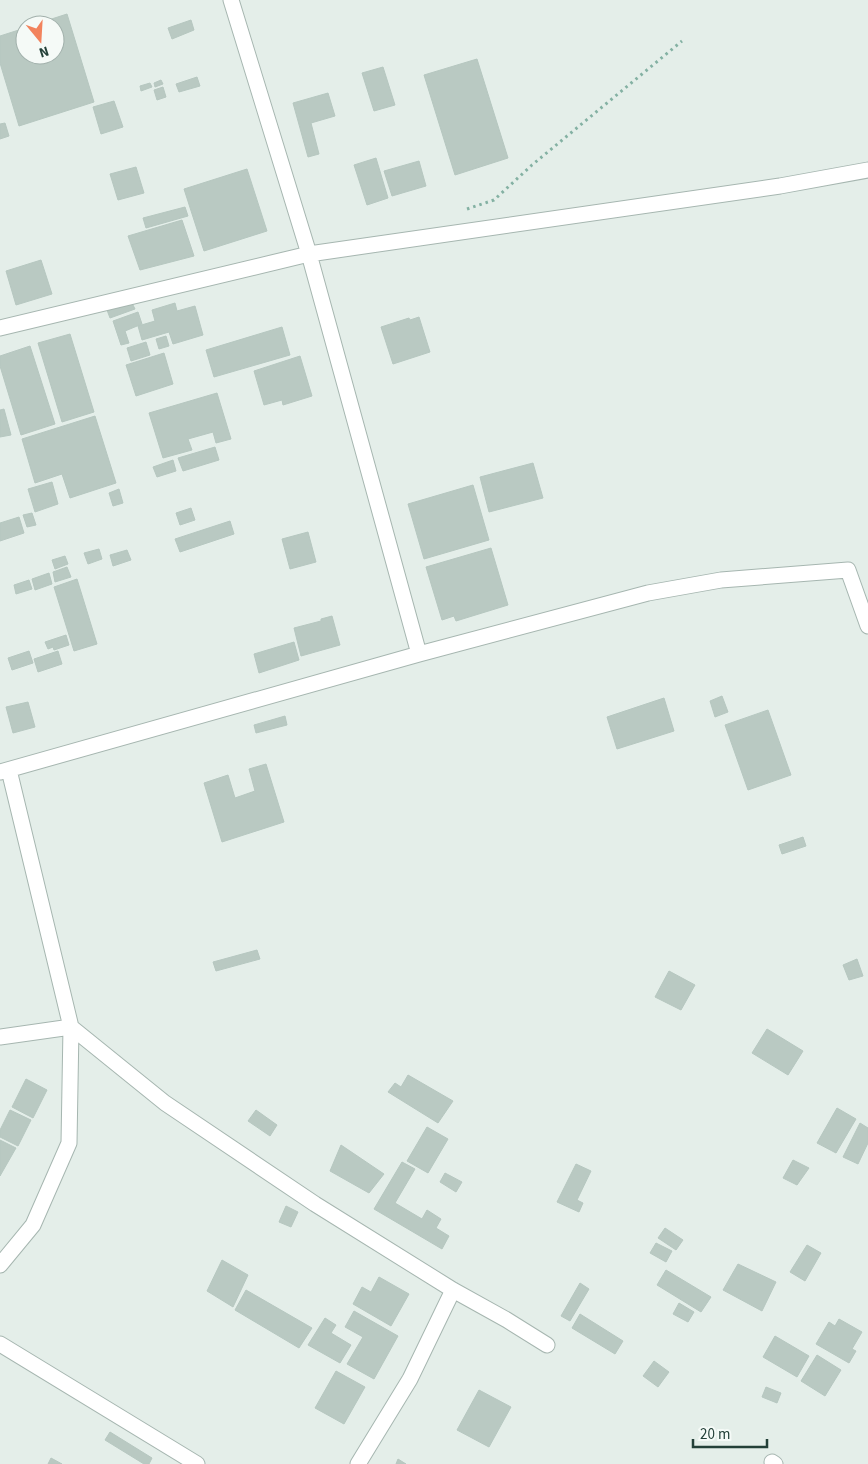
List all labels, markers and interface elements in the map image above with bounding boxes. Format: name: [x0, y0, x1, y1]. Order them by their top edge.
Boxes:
north arrow: [15, 15, 65, 65]
text: N: [36, 40, 51, 62]
scale bar: [693, 1416, 767, 1448]
text: 20 m: [700, 1424, 730, 1445]

